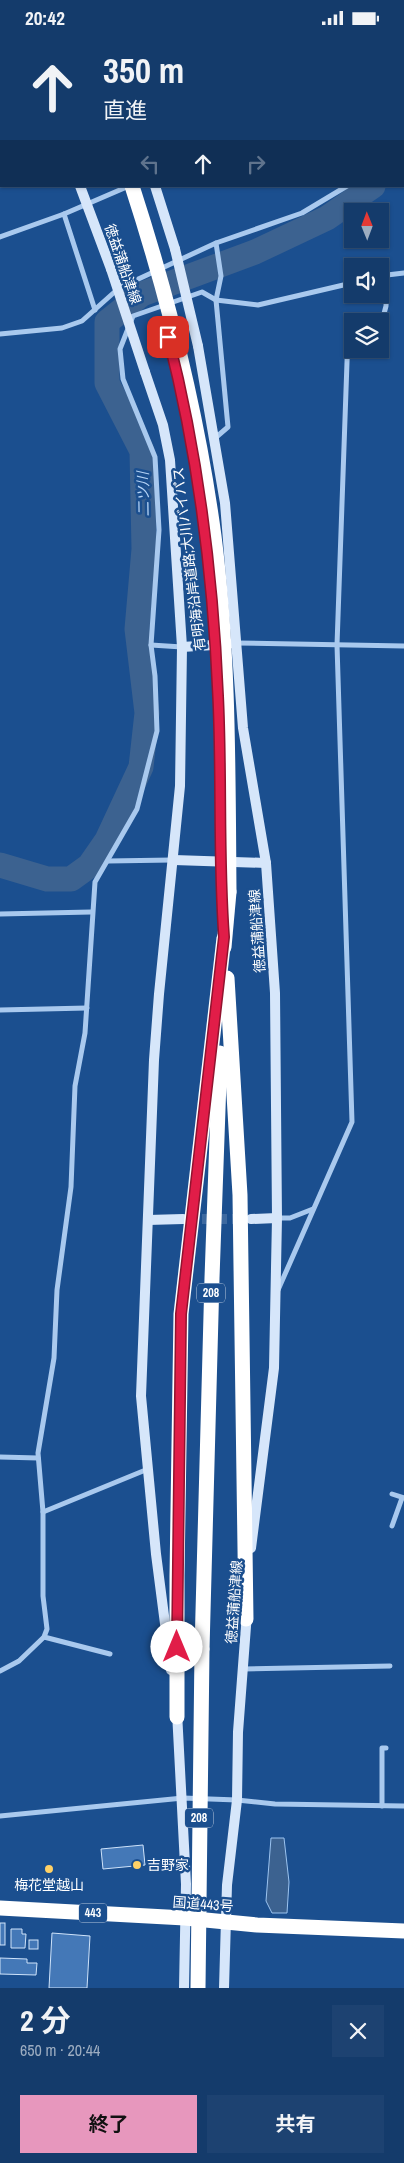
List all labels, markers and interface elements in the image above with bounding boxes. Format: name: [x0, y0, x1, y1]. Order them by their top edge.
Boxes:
text: 20:42: [25, 5, 65, 31]
text: 350 m: [103, 47, 184, 94]
icon: ahead: [20, 55, 85, 120]
text: 直進: [103, 95, 147, 125]
icon: left: [136, 150, 164, 178]
icon: ahead: [189, 150, 217, 178]
icon: right: [242, 150, 270, 178]
north arrow: [344, 203, 389, 247]
map controls: [344, 203, 389, 358]
street label: 徳益蒲船津線: [101, 221, 145, 307]
button: sound: [344, 258, 389, 303]
button: layers: [344, 313, 389, 358]
pin: [147, 316, 189, 358]
icon: arrive: [154, 323, 182, 351]
street label: 有明海沿岸道路;大川バイパス: [169, 466, 209, 652]
water label: 二ツ川: [132, 469, 154, 517]
street label: 徳益蒲船津線: [245, 888, 269, 974]
road number: 208: [197, 1283, 225, 1303]
street label: 徳益蒲船津線: [222, 1559, 246, 1645]
position arrow: [150, 1620, 202, 1672]
road number: 208: [185, 1809, 213, 1827]
place label: 吉野家: [147, 1856, 189, 1874]
marker: 吉野家: [131, 1859, 143, 1871]
marker: 梅花堂越山: [43, 1863, 55, 1875]
place label: 梅花堂越山: [14, 1876, 84, 1894]
street label: 国道443号: [172, 1893, 234, 1915]
road number: 443: [79, 1904, 107, 1923]
text: 2 分: [20, 2000, 71, 2040]
button: close: [332, 2005, 384, 2057]
text: 650 m · 20:44: [20, 2039, 100, 2061]
button: 終了: [20, 2095, 197, 2153]
button: 共有: [207, 2095, 384, 2153]

